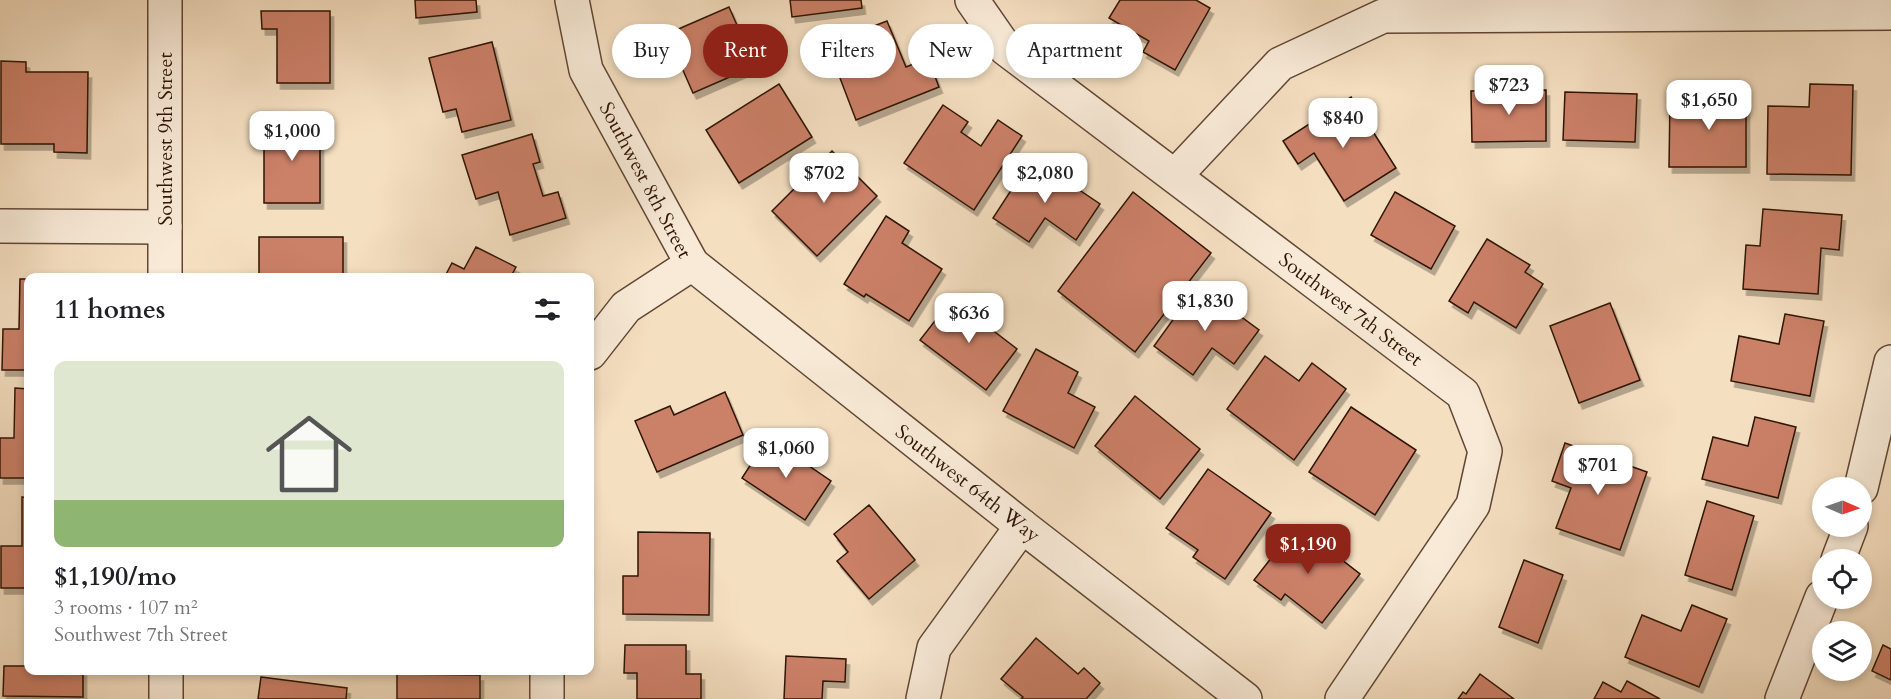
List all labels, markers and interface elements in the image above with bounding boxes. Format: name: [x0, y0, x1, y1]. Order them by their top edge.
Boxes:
chip: Buy: [612, 24, 691, 78]
chip: Rent: [703, 24, 788, 78]
chip: Filters: [800, 24, 896, 78]
chip: New: [908, 24, 994, 78]
chip: Apartment: [1006, 24, 1143, 78]
street label: Southwest 9th Street: [152, 52, 179, 226]
pin: $723: [1473, 65, 1545, 116]
text: $723: [1489, 71, 1529, 98]
pin: $1,650: [1660, 80, 1758, 131]
text: $1,650: [1680, 86, 1738, 113]
street label: Southwest 8th Street: [593, 97, 699, 264]
pin: $840: [1307, 98, 1379, 149]
text: $840: [1323, 104, 1363, 131]
pin: $1,000: [243, 111, 341, 162]
text: $1,000: [263, 117, 321, 144]
pin: $702: [788, 153, 860, 204]
pin: $2,080: [996, 153, 1094, 204]
text: $702: [804, 159, 844, 186]
text: $2,080: [1016, 159, 1074, 186]
street label: Southwest 7th Street: [1273, 246, 1429, 373]
pin: $1,830: [1156, 281, 1254, 332]
text: $1,830: [1176, 287, 1234, 314]
text: 11 homes: [54, 292, 165, 327]
icon: filters: [531, 293, 564, 326]
pin: $636: [933, 293, 1005, 344]
text: $636: [949, 299, 989, 326]
icon: home: [255, 400, 363, 508]
street label: Southwest 64th Way: [890, 418, 1046, 549]
pin: $1,060: [737, 428, 835, 479]
text: $1,060: [757, 434, 815, 461]
pin: $701: [1562, 445, 1634, 496]
text: $701: [1578, 451, 1618, 478]
north arrow: [1812, 477, 1872, 537]
map controls: [1812, 477, 1872, 681]
pin: $1,190: [1259, 524, 1357, 575]
text: $1,190: [1279, 530, 1337, 557]
button: locate: [1812, 549, 1872, 609]
text: $1,190/mo: [54, 559, 177, 594]
text: 3 rooms · 107 m²: [54, 594, 198, 621]
text: Southwest 7th Street: [54, 621, 228, 648]
button: layers: [1812, 621, 1872, 681]

